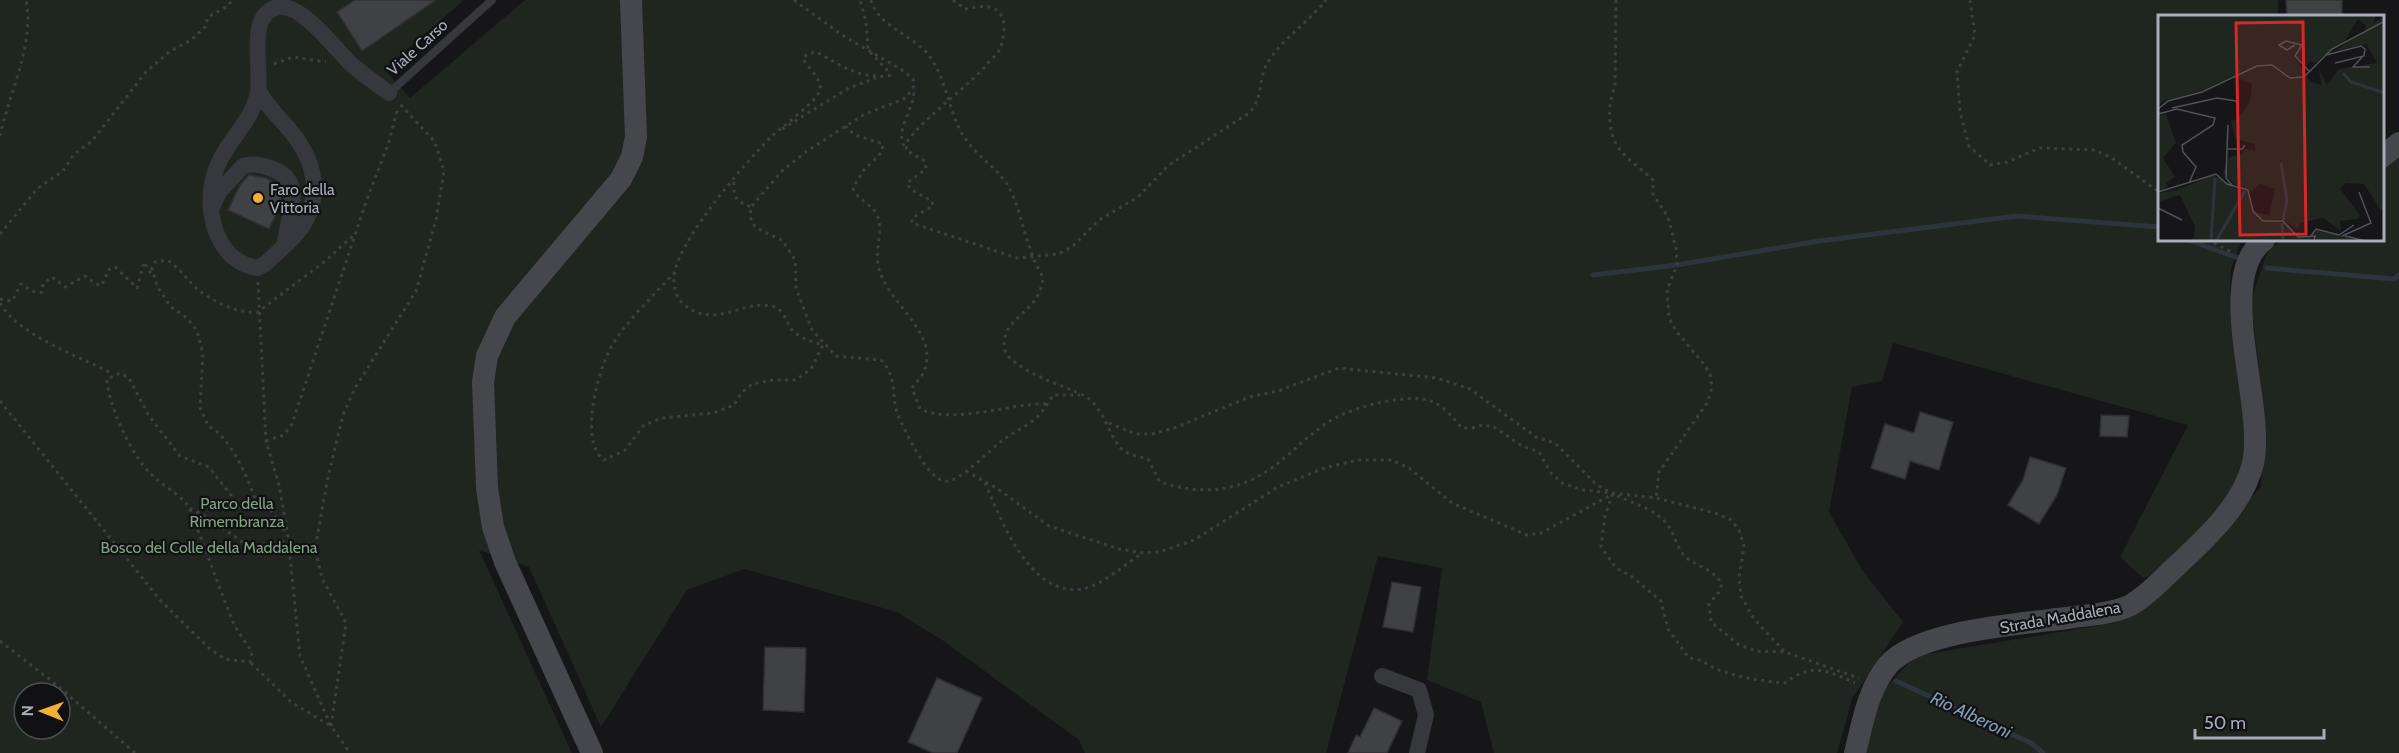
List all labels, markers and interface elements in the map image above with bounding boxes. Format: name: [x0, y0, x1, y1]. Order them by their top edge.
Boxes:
street label: Viale Carso: [383, 15, 452, 80]
inset map: [2158, 15, 2384, 242]
place label: Faro della Vittoria: [270, 180, 335, 217]
marker: Faro della Vittoria: [251, 191, 265, 205]
park label: Parco della Rimembranza: [190, 494, 285, 531]
park label: Bosco del Colle della Maddalena: [100, 538, 318, 557]
street label: Strada Maddalena: [1998, 598, 2122, 637]
north arrow: [12, 681, 72, 741]
water label: Rio Alberoni: [1927, 687, 2016, 744]
scale bar: [2195, 702, 2324, 740]
text: N: [18, 705, 37, 717]
text: 50 m: [2204, 712, 2246, 734]

